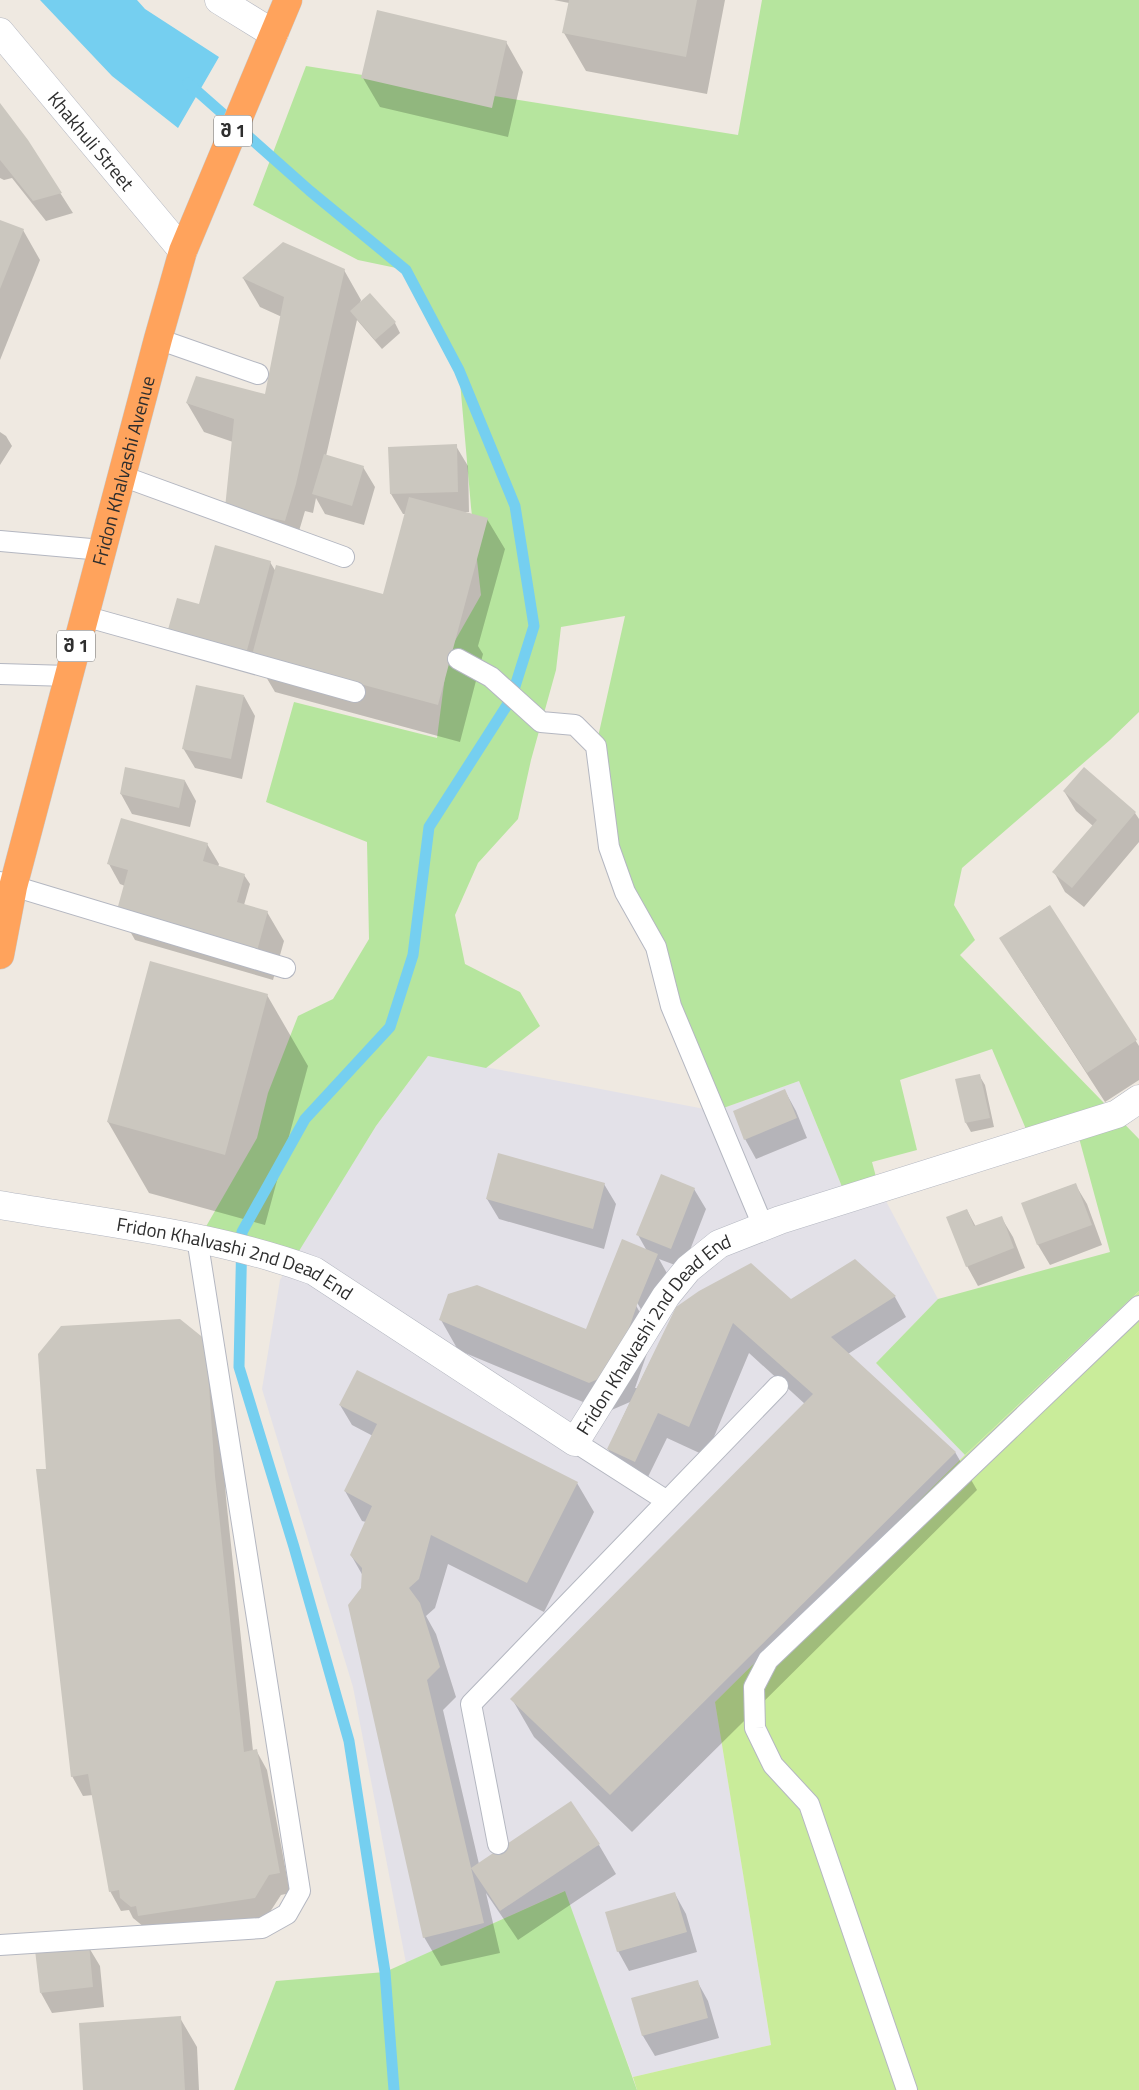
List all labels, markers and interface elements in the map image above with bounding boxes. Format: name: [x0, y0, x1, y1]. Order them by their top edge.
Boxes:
street label: Khakhuli Street: [41, 85, 142, 197]
road number: შ 1: [214, 115, 252, 146]
street label: Fridon Khalvashi Avenue: [84, 372, 162, 568]
road number: შ 1: [57, 630, 95, 661]
street label: Fridon Khalvashi 2nd Dead End: [115, 1209, 359, 1307]
street label: Fridon Khalvashi 2nd Dead End: [568, 1226, 735, 1440]

